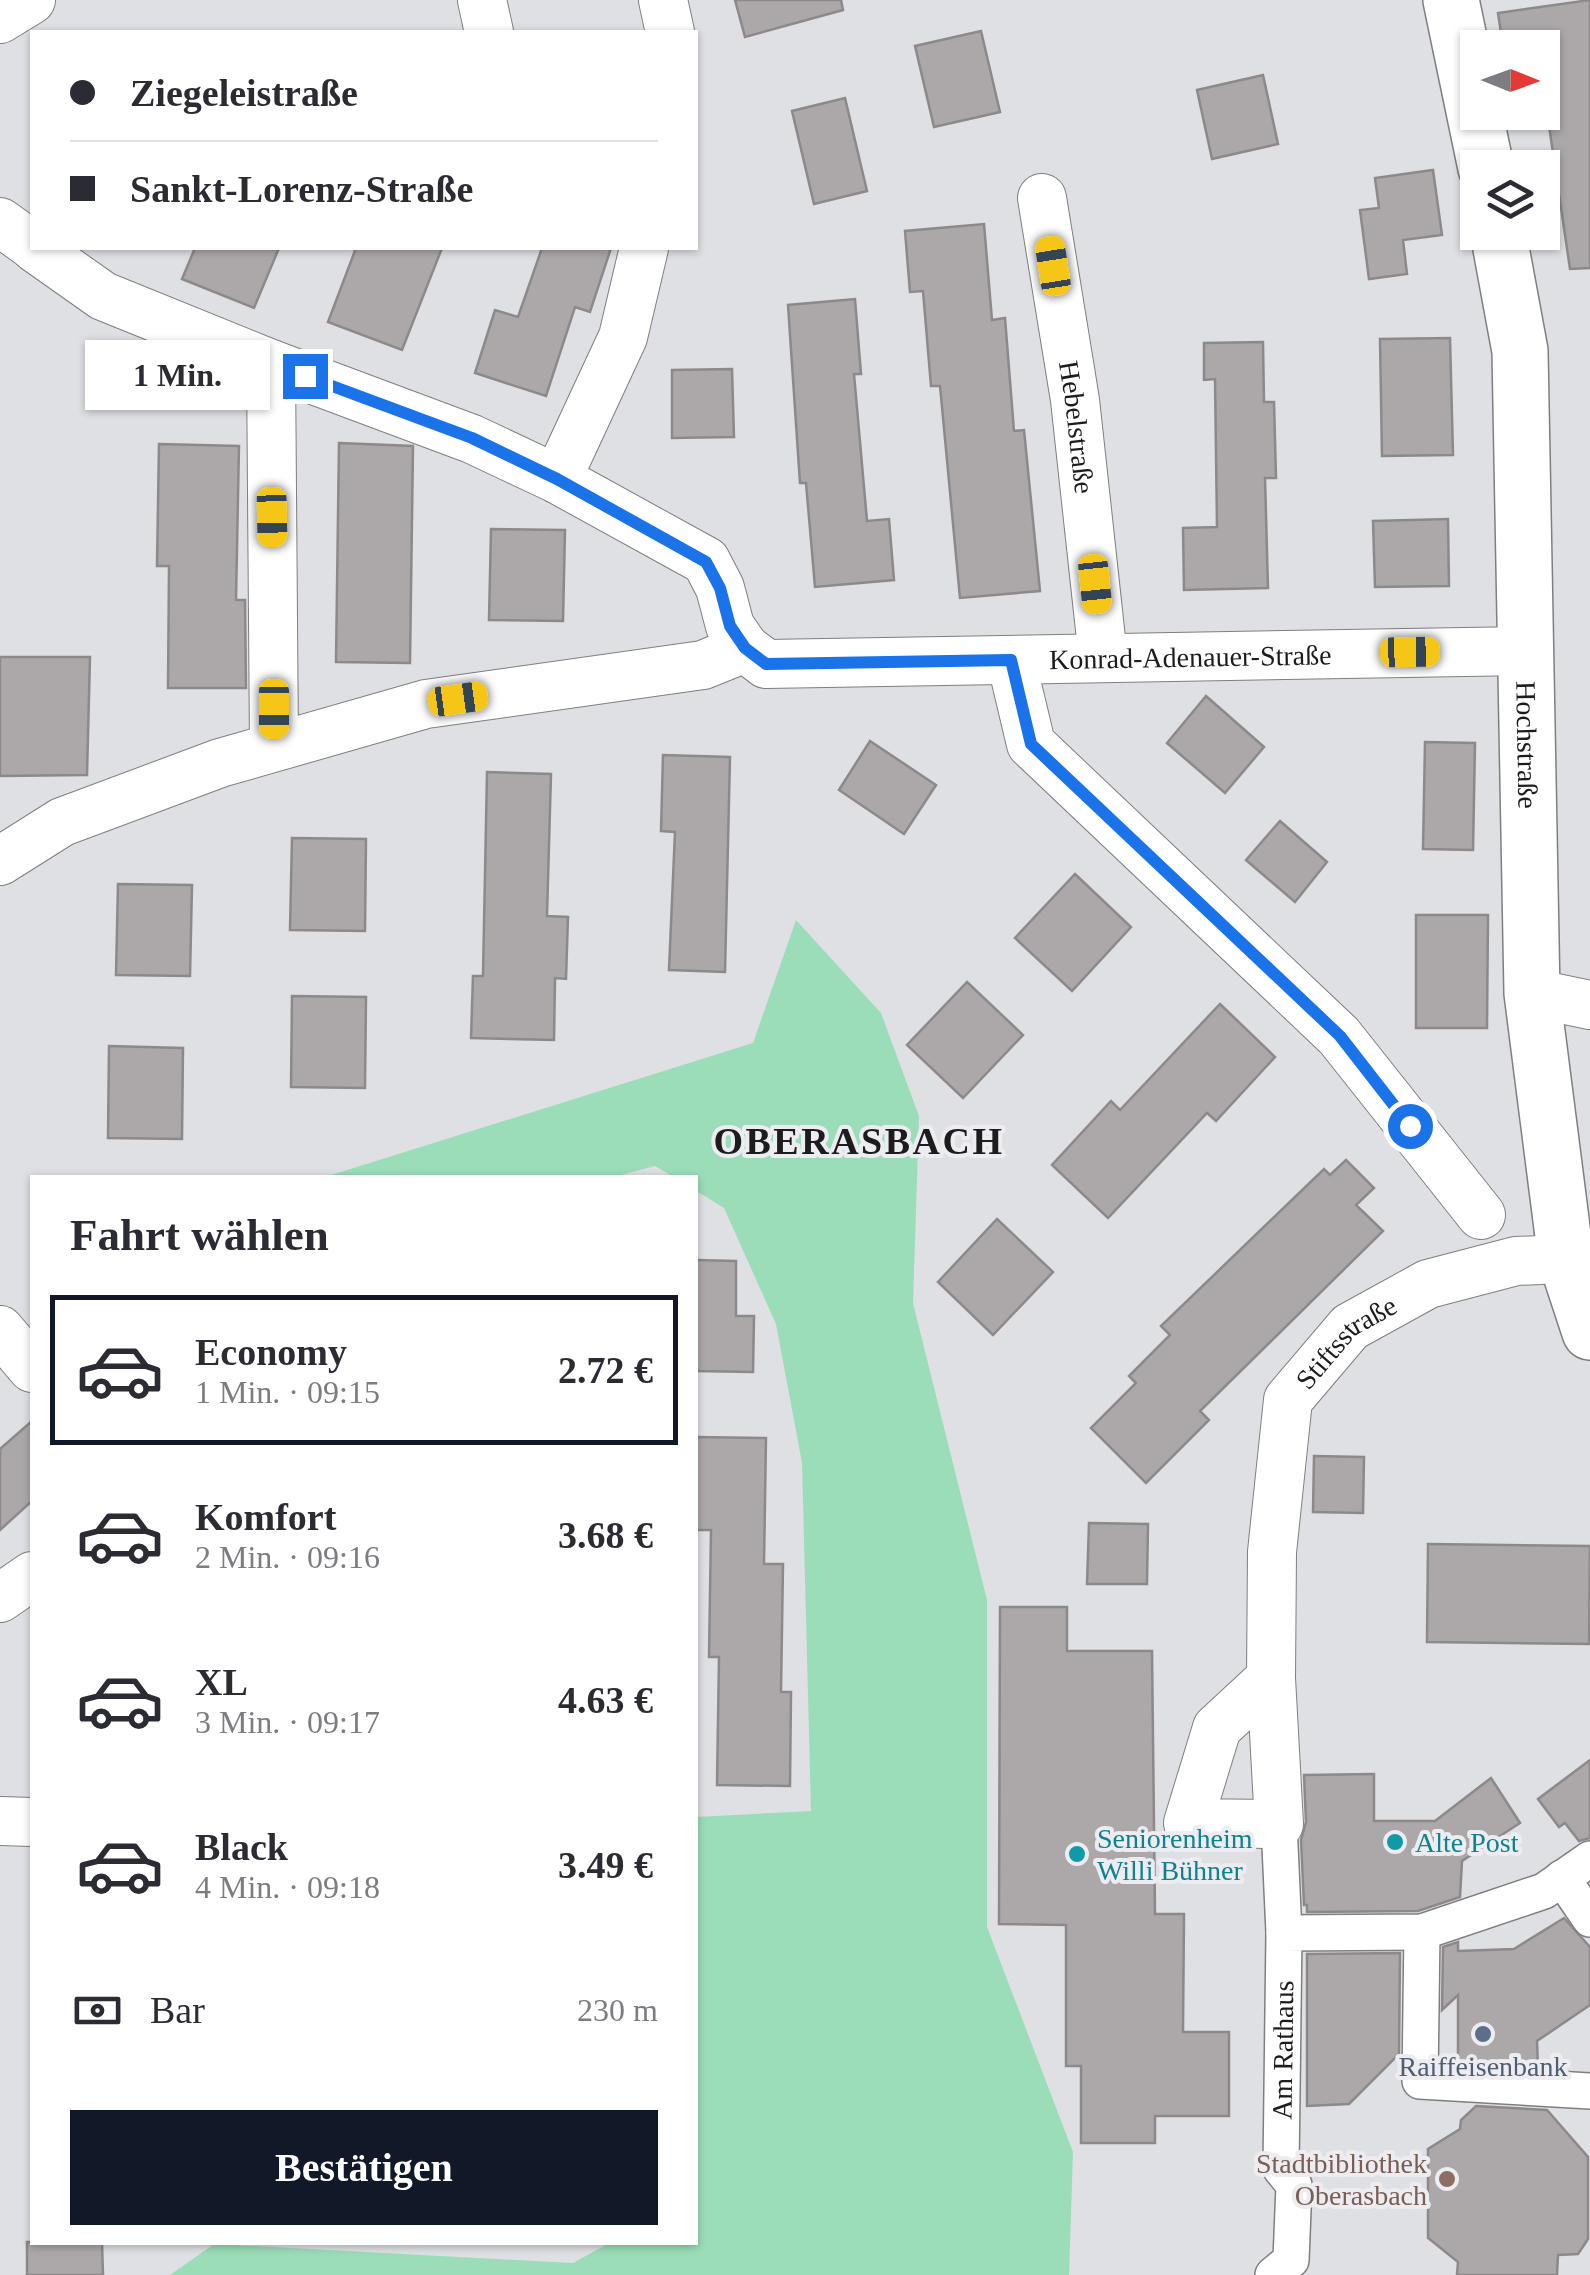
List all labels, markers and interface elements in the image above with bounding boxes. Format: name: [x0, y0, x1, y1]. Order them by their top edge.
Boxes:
north arrow: [1460, 30, 1560, 130]
map controls: [1460, 30, 1560, 250]
text: Ziegeleistraße: [130, 72, 358, 114]
button: layers: [1460, 150, 1560, 250]
text: Sankt-Lorenz-Straße: [130, 168, 473, 210]
car: [1033, 234, 1073, 298]
callout: 1 Min.: [85, 341, 270, 411]
route end: [283, 354, 328, 399]
text: 1 Min.: [133, 357, 222, 393]
street label: Hebelstraße: [1053, 359, 1100, 495]
car: [256, 487, 288, 547]
car: [1077, 553, 1113, 615]
car: [1380, 636, 1440, 668]
street label: Konrad-Adenauer-Straße: [1049, 639, 1332, 675]
car: [259, 679, 289, 739]
car: [426, 680, 490, 718]
street label: Hochstraße: [1510, 681, 1544, 809]
route start: [1388, 1104, 1433, 1149]
district label: OBERASBACH: [713, 1120, 1005, 1162]
text: Fahrt wählen: [70, 1210, 329, 1260]
street label: Stiftsstraße: [1290, 1290, 1402, 1395]
icon: car: [75, 1325, 165, 1415]
text: Economy: [195, 1331, 347, 1373]
text: 2.72 €: [558, 1349, 653, 1391]
text: 1 Min. · 09:15: [195, 1374, 380, 1410]
icon: car: [75, 1490, 165, 1580]
text: Komfort: [195, 1496, 336, 1538]
text: 3.68 €: [558, 1514, 653, 1556]
text: 2 Min. · 09:16: [195, 1539, 380, 1575]
icon: car: [75, 1655, 165, 1745]
text: XL: [195, 1661, 248, 1703]
text: 4.63 €: [558, 1679, 653, 1721]
text: 3 Min. · 09:17: [195, 1704, 380, 1740]
icon: car: [75, 1820, 165, 1910]
place label: Seniorenheim Willi Bühner: [1097, 1823, 1253, 1886]
text: Black: [195, 1826, 288, 1868]
place label: Alte Post: [1415, 1827, 1519, 1858]
marker: Alte Post: [1384, 1831, 1406, 1853]
marker: Seniorenheim Willi Bühner: [1066, 1843, 1088, 1865]
text: 3.49 €: [558, 1844, 653, 1886]
text: 4 Min. · 09:18: [195, 1869, 380, 1905]
street label: Am Rathaus: [1267, 1980, 1299, 2120]
icon: cash: [70, 1983, 125, 2038]
text: Bar: [150, 1989, 205, 2031]
text: 230 m: [577, 1992, 658, 2028]
marker: Raiffeisenbank: [1472, 2023, 1494, 2045]
place label: Raiffeisenbank: [1399, 2051, 1567, 2082]
button: Bestätigen: [70, 2110, 658, 2225]
place label: Stadtbibliothek Oberasbach: [1256, 2148, 1427, 2211]
marker: Stadtbibliothek Oberasbach: [1436, 2168, 1458, 2190]

